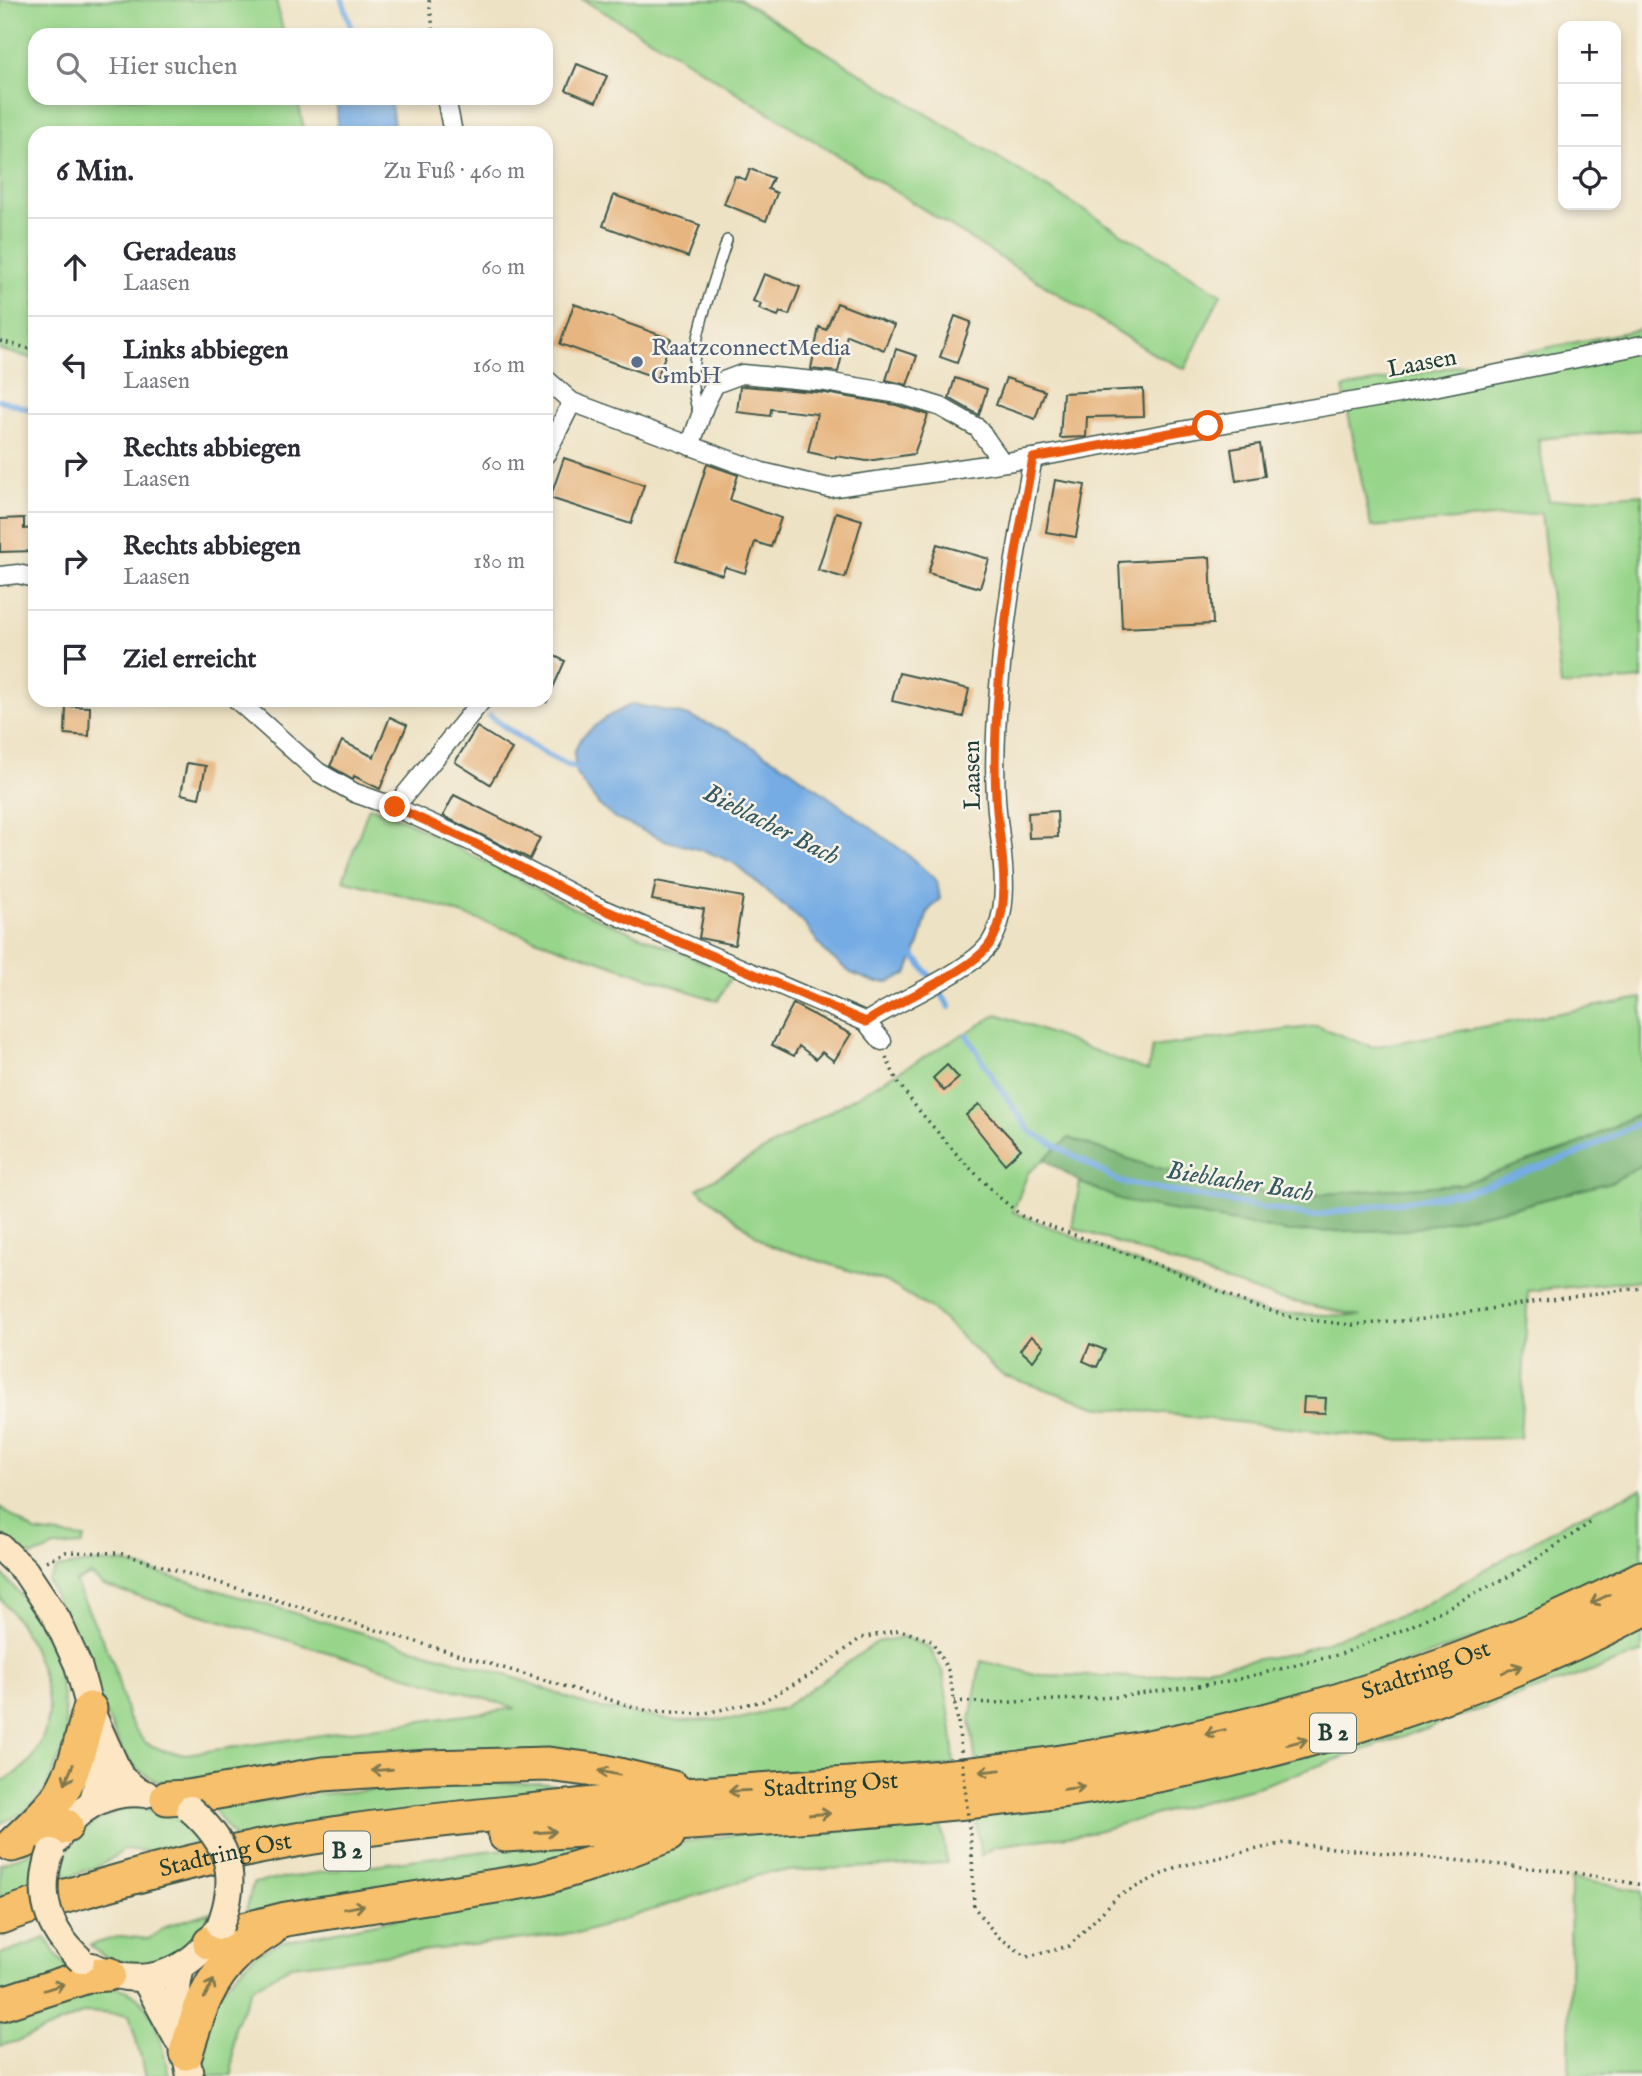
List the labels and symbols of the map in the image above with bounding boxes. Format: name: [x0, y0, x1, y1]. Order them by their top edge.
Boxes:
place label: RaatzconnectMedia GmbH: [651, 333, 851, 392]
street label: Laasen: [1385, 342, 1460, 386]
marker: RaatzconnectMedia GmbH: [629, 354, 645, 370]
route start: [1192, 410, 1223, 441]
street label: Laasen: [957, 740, 989, 810]
water label: Bieblacher Bach: [697, 777, 845, 873]
route end: [379, 791, 410, 822]
water label: Bieblacher Bach: [1164, 1154, 1316, 1210]
one-way arrow: [1590, 1593, 1612, 1606]
street label: Stadtring Ost: [1357, 1633, 1495, 1708]
one-way arrow: [1501, 1662, 1522, 1675]
road number: B 2: [1310, 1714, 1356, 1752]
one-way arrow: [1204, 1726, 1227, 1739]
one-way arrow: [1285, 1735, 1307, 1748]
one-way arrow: [62, 1762, 75, 1784]
one-way arrow: [371, 1764, 394, 1777]
street label: Stadtring Ost: [763, 1765, 899, 1805]
one-way arrow: [979, 1765, 1002, 1778]
one-way arrow: [598, 1766, 621, 1779]
one-way arrow: [1062, 1782, 1085, 1795]
one-way arrow: [728, 1785, 751, 1798]
one-way arrow: [809, 1807, 831, 1820]
one-way arrow: [534, 1825, 557, 1838]
street label: Stadtring Ost: [156, 1826, 294, 1885]
road number: B 2: [324, 1832, 370, 1870]
one-way arrow: [342, 1900, 364, 1914]
one-way arrow: [203, 1979, 217, 1999]
one-way arrow: [42, 1980, 64, 1992]

